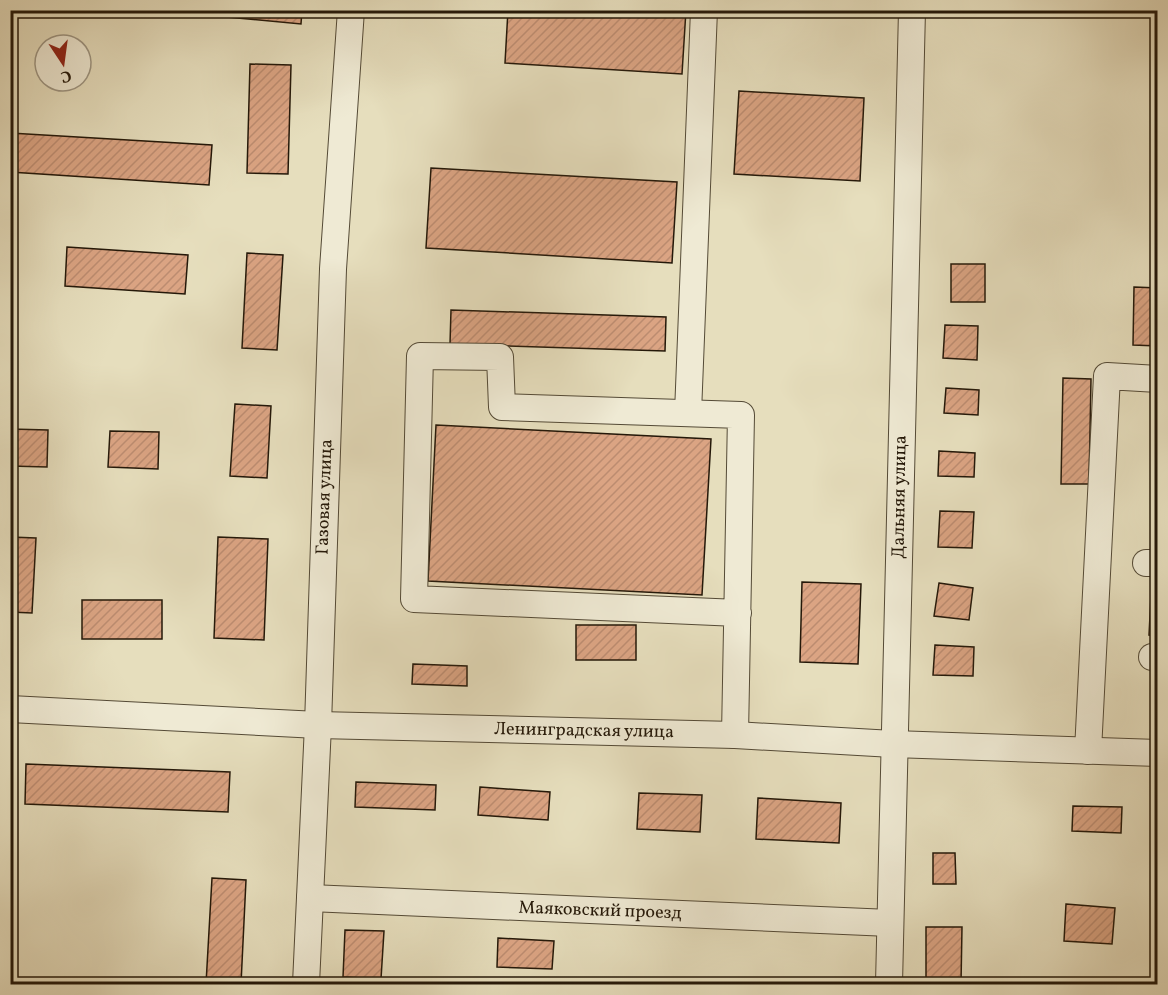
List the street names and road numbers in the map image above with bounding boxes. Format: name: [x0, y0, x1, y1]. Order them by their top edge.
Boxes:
street label: Дальняя улица: [886, 435, 914, 559]
street label: Газовая улица: [310, 439, 340, 555]
street label: Ленинградская улица: [494, 717, 674, 745]
street label: Маяковский проезд: [518, 896, 682, 926]

